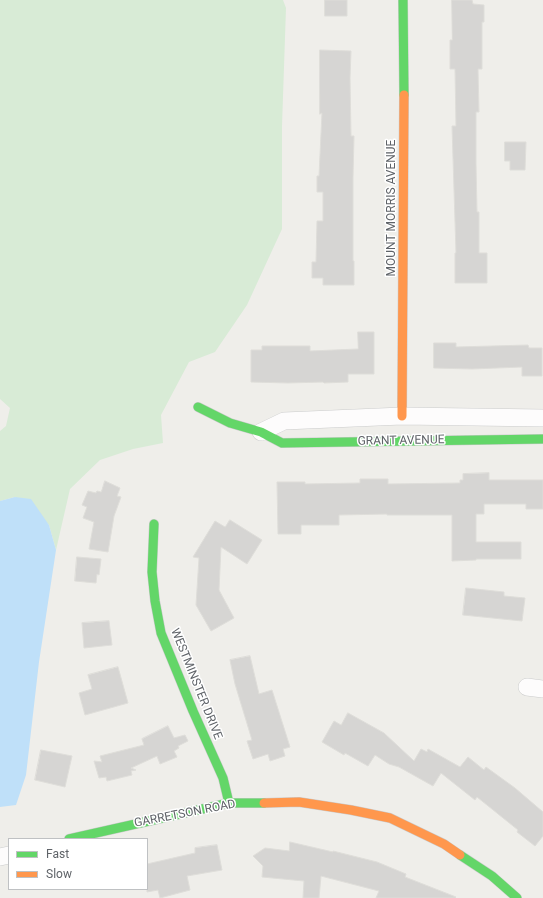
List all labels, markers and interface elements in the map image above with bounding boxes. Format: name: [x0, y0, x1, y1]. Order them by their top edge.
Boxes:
street label: MOUNT MORRIS AVENUE: [385, 140, 399, 276]
street label: GRANT AVENUE: [357, 433, 445, 449]
street label: WESTMINSTER DRIVE: [167, 626, 225, 742]
street label: GARRETSON ROAD: [133, 797, 237, 831]
legend: [8, 838, 148, 890]
text: Fast: [46, 847, 69, 861]
text: Slow: [46, 867, 72, 881]

